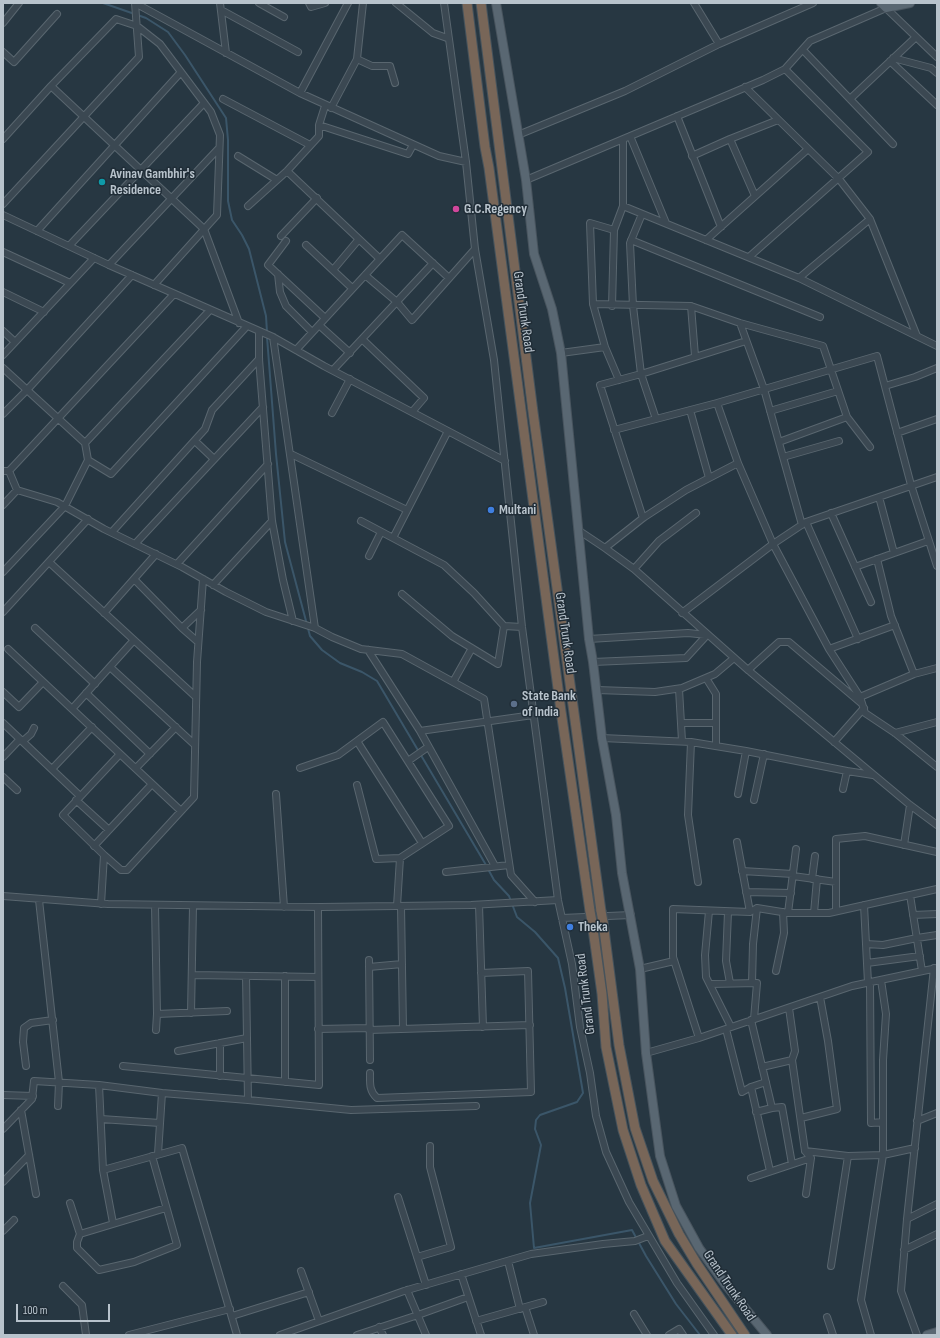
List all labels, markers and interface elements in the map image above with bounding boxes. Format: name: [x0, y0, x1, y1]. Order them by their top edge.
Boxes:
place label: Avinav Gambhir's Residence: [110, 166, 195, 198]
marker: Avinav Gambhir's Residence: [97, 177, 107, 187]
place label: G.C.Regency: [464, 201, 527, 217]
marker: G.C.Regency: [451, 204, 461, 214]
street label: Grand Trunk Road: [509, 270, 537, 354]
place label: Multani: [499, 502, 536, 518]
marker: Multani: [486, 505, 496, 515]
street label: Grand Trunk Road: [551, 591, 579, 675]
place label: State Bank of India: [522, 688, 576, 720]
marker: State Bank of India: [509, 699, 519, 709]
place label: Theka: [578, 919, 608, 935]
marker: Theka: [565, 922, 575, 932]
street label: Grand Trunk Road: [573, 952, 599, 1036]
street label: Grand Trunk Road: [699, 1247, 759, 1325]
scale bar: [18, 1296, 112, 1322]
text: 100 m: [23, 1303, 48, 1318]

